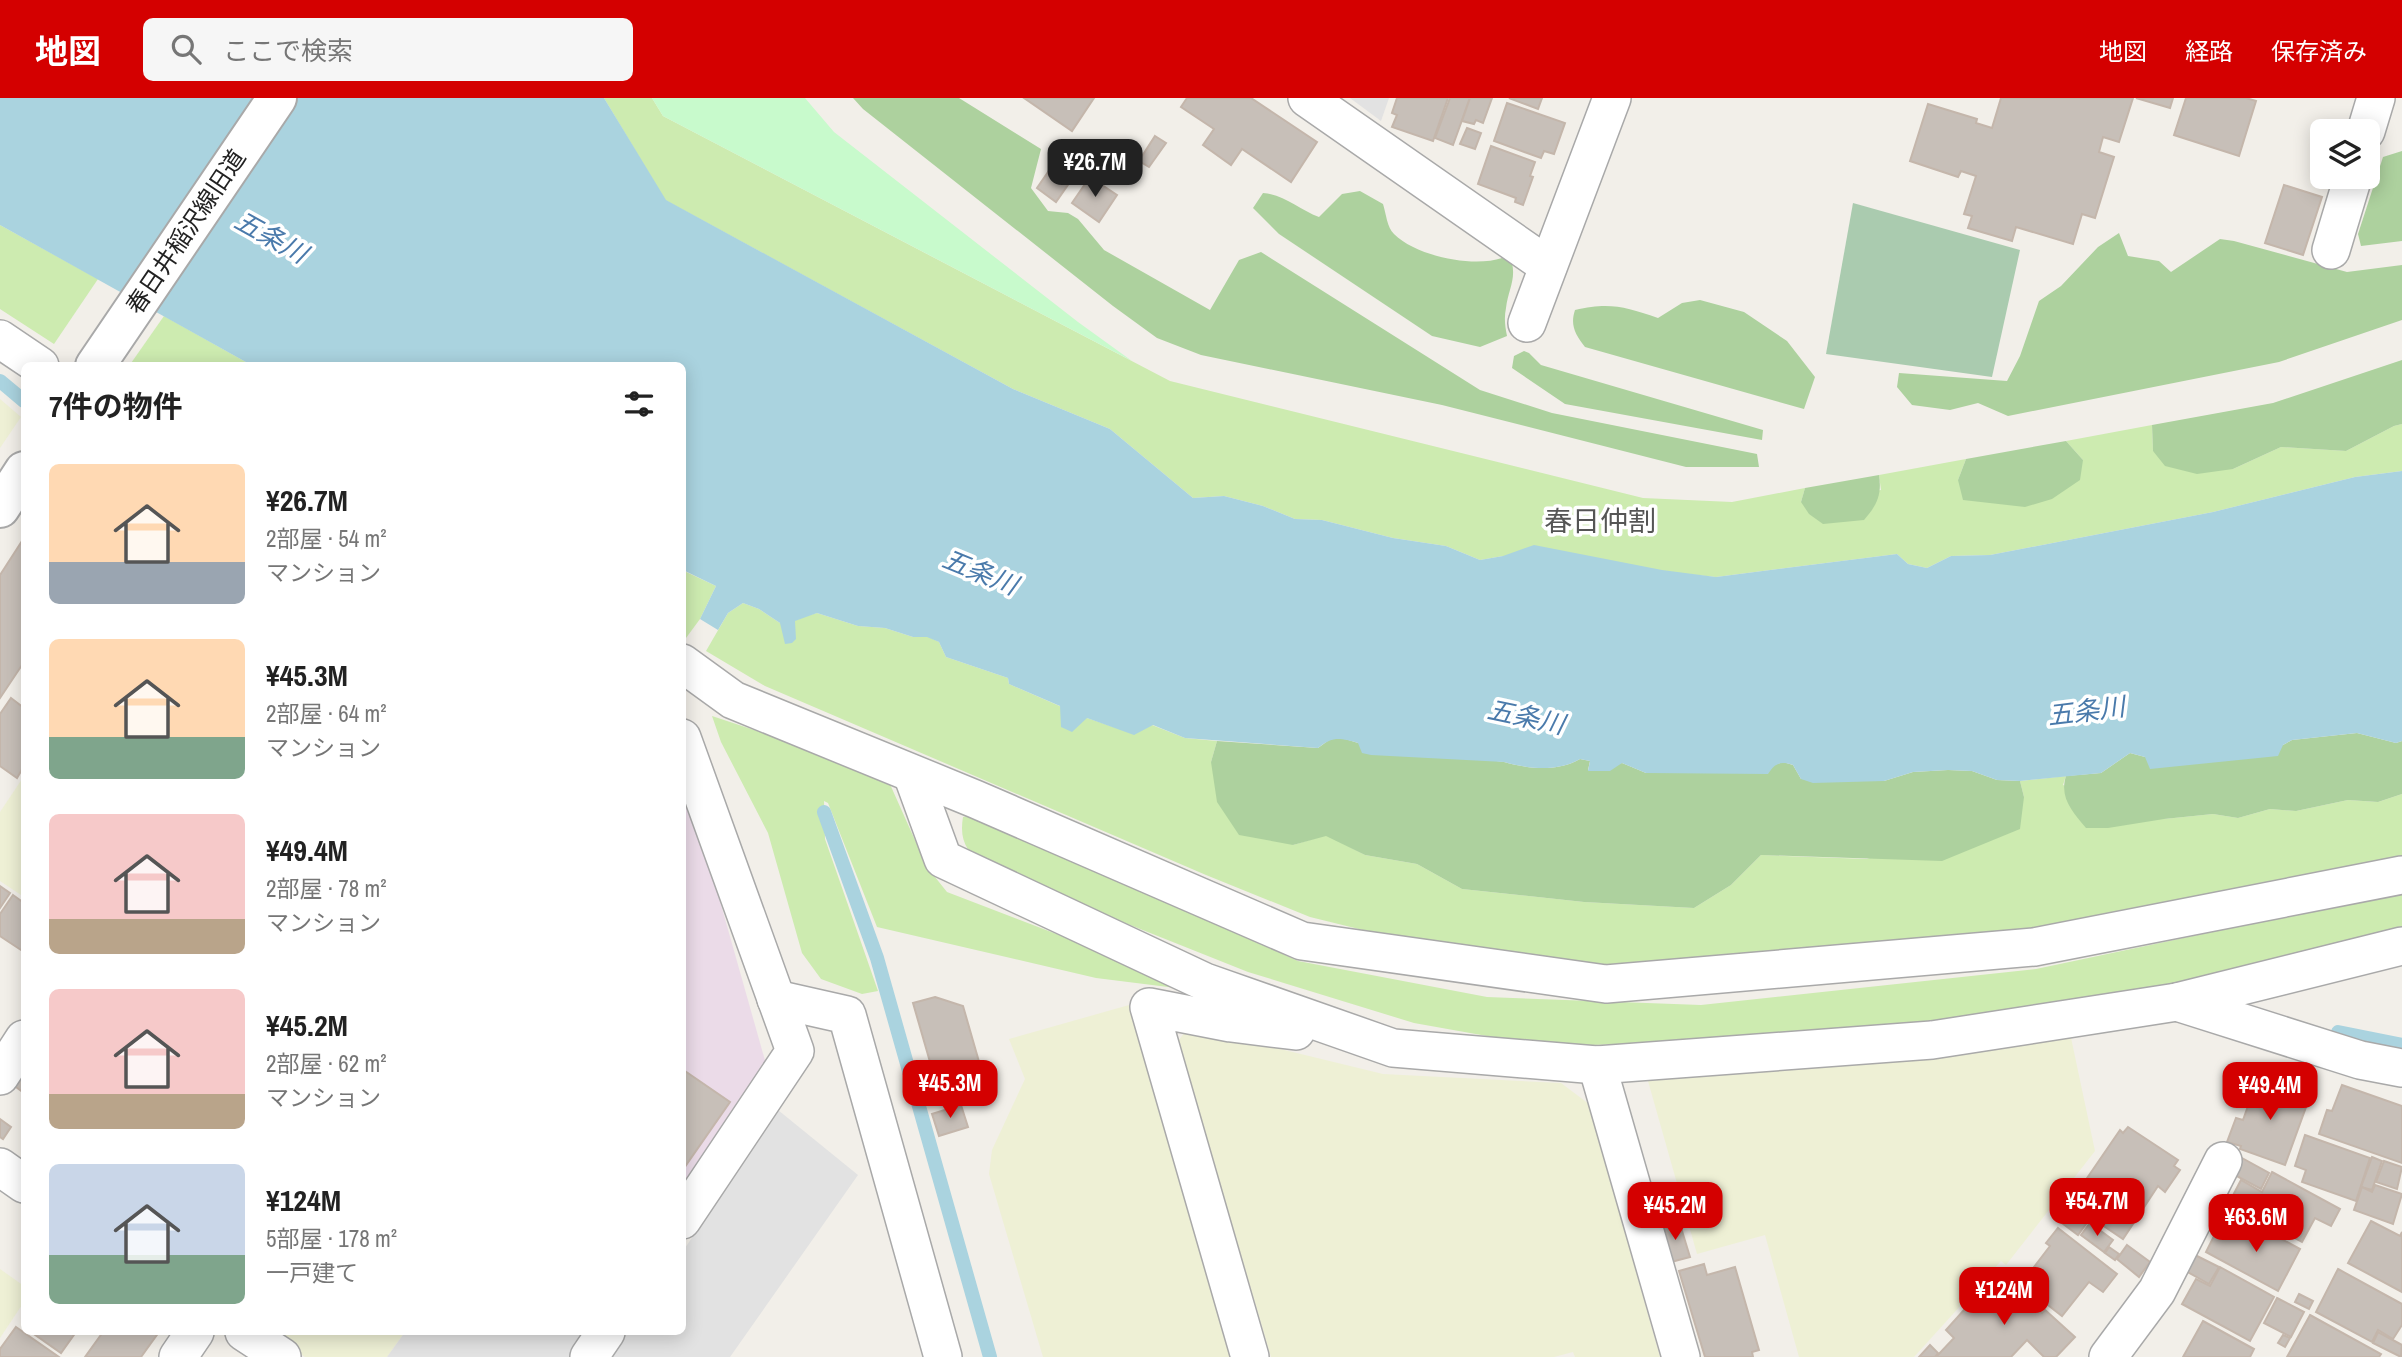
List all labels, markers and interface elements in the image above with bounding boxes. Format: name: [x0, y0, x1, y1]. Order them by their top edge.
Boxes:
search box: [143, 18, 633, 81]
text: 地図: [35, 29, 101, 73]
icon: search: [167, 30, 205, 68]
text: ここで検索: [223, 33, 353, 68]
text: 地図: [2099, 35, 2147, 67]
text: 経路: [2185, 35, 2233, 67]
text: 保存済み: [2271, 35, 2367, 67]
map controls: [2310, 119, 2380, 189]
button: layers: [2310, 119, 2380, 189]
pin: ¥26.7M: [1038, 140, 1152, 199]
street label: 春日井稲沢線旧道: [118, 143, 252, 320]
text: ¥26.7M: [1064, 146, 1126, 177]
water label: 五条川: [229, 202, 316, 272]
icon: filters: [620, 385, 658, 423]
text: 7件の物件: [49, 386, 183, 426]
text: ¥26.7M: [266, 480, 348, 520]
icon: home: [105, 492, 189, 576]
district label: 春日仲割: [1544, 502, 1656, 540]
text: 2部屋 · 54 m²: [266, 523, 386, 554]
water label: 五条川: [937, 541, 1026, 603]
text: マンション: [266, 557, 381, 588]
text: ¥45.3M: [266, 655, 348, 695]
icon: home: [105, 667, 189, 751]
water label: 五条川: [2045, 688, 2130, 733]
water label: 五条川: [1484, 691, 1571, 742]
text: 2部屋 · 64 m²: [266, 698, 386, 729]
text: マンション: [266, 732, 381, 763]
text: ¥49.4M: [266, 830, 348, 870]
icon: home: [105, 842, 189, 926]
text: 2部屋 · 78 m²: [266, 873, 386, 904]
text: マンション: [266, 907, 381, 938]
text: ¥45.2M: [266, 1005, 348, 1045]
icon: home: [105, 1017, 189, 1101]
text: 2部屋 · 62 m²: [266, 1048, 386, 1079]
pin: ¥45.3M: [893, 1060, 1007, 1120]
pin: ¥49.4M: [2213, 1062, 2327, 1122]
text: ¥45.3M: [919, 1067, 981, 1098]
text: ¥49.4M: [2239, 1069, 2301, 1100]
text: マンション: [266, 1082, 381, 1113]
pin: ¥54.7M: [2040, 1178, 2154, 1238]
text: ¥124M: [266, 1180, 341, 1220]
pin: ¥45.2M: [1618, 1182, 1732, 1242]
text: ¥54.7M: [2066, 1185, 2128, 1216]
text: ¥45.2M: [1644, 1189, 1706, 1220]
icon: home: [105, 1192, 189, 1276]
pin: ¥63.6M: [2199, 1194, 2313, 1254]
text: ¥63.6M: [2225, 1201, 2287, 1232]
text: 5部屋 · 178 m²: [266, 1223, 397, 1254]
text: 一戸建て: [266, 1257, 358, 1288]
pin: ¥124M: [1955, 1268, 2053, 1327]
text: ¥124M: [1975, 1274, 2033, 1305]

